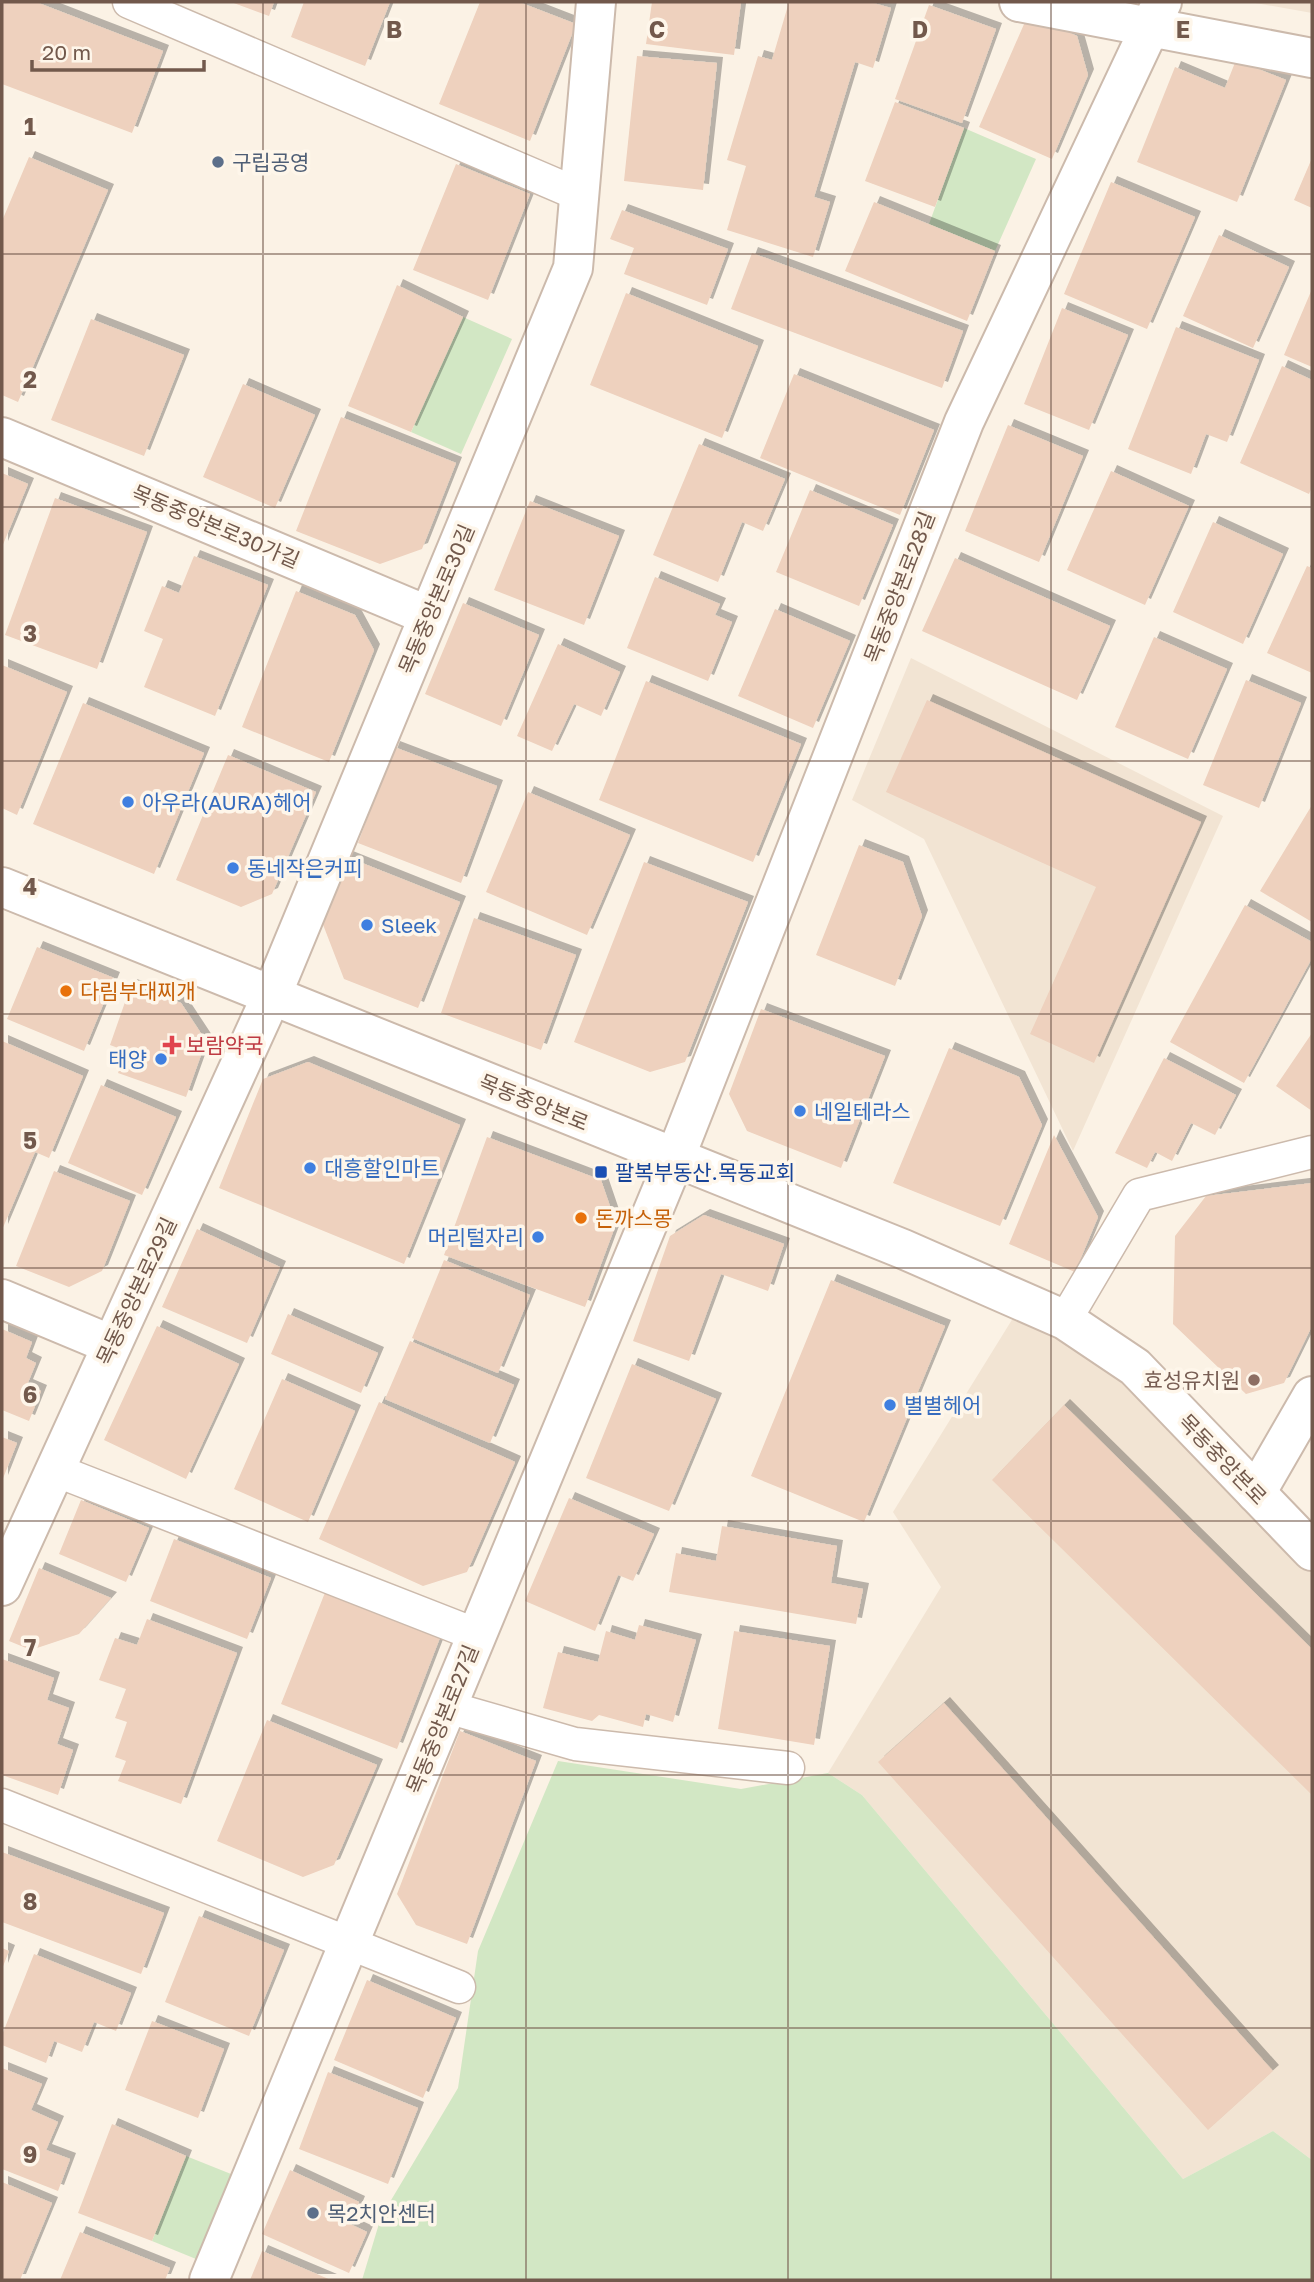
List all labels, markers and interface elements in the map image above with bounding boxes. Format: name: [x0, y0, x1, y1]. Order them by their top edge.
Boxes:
text: B: [386, 15, 402, 43]
text: C: [649, 15, 665, 43]
text: D: [912, 15, 928, 43]
text: E: [1176, 15, 1190, 43]
scale bar: [32, 28, 203, 72]
text: 20 m: [42, 39, 91, 65]
text: 1: [24, 112, 36, 140]
place label: 구립공영: [232, 149, 309, 175]
marker: 구립공영: [210, 154, 226, 170]
text: 2: [23, 365, 37, 393]
street label: 목동중앙본로30가길: [128, 479, 304, 573]
street label: 목동중앙본로28길: [858, 508, 940, 666]
street label: 목동중앙본로30길: [393, 520, 479, 678]
text: 3: [23, 619, 37, 647]
place label: 아우라(AURA)헤어: [142, 789, 312, 815]
marker: 아우라(AURA)헤어: [120, 794, 136, 810]
place label: 동네작은커피: [247, 855, 363, 881]
marker: 동네작은커피: [225, 860, 241, 876]
text: 4: [23, 872, 37, 900]
place label: Sleek: [381, 912, 437, 938]
marker: Sleek: [359, 917, 375, 933]
place label: 다림부대찌개: [80, 978, 196, 1004]
marker: 다림부대찌개: [58, 983, 74, 999]
place label: 보람약국: [186, 1032, 263, 1058]
marker: 보람약국: [164, 1037, 180, 1053]
place label: 태양: [108, 1046, 147, 1072]
marker: 태양: [153, 1051, 169, 1067]
street label: 목동중앙본로: [475, 1068, 593, 1136]
place label: 네일테라스: [814, 1098, 911, 1124]
marker: 네일테라스: [792, 1103, 808, 1119]
text: 5: [23, 1126, 37, 1154]
place label: 대흥할인마트: [324, 1155, 440, 1181]
place label: 팔복부동산.목동교회: [615, 1159, 795, 1185]
marker: 대흥할인마트: [302, 1160, 318, 1176]
marker: 팔복부동산.목동교회: [593, 1164, 609, 1180]
place label: 돈까스몽: [595, 1205, 672, 1231]
marker: 돈까스몽: [573, 1210, 589, 1226]
street label: 목동중앙본로29길: [90, 1213, 182, 1369]
place label: 머리털자리: [427, 1224, 524, 1250]
marker: 머리털자리: [530, 1229, 546, 1245]
place label: 효성유치원: [1143, 1367, 1240, 1393]
marker: 효성유치원: [1246, 1372, 1262, 1388]
text: 6: [23, 1380, 37, 1408]
place label: 별별헤어: [904, 1392, 981, 1418]
marker: 별별헤어: [882, 1397, 898, 1413]
street label: 목동중앙본로: [1173, 1408, 1273, 1510]
text: 7: [24, 1633, 36, 1661]
street label: 목동중앙본로27길: [400, 1641, 484, 1797]
text: 8: [23, 1887, 37, 1915]
text: 9: [23, 2140, 37, 2168]
place label: 목2치안센터: [327, 2200, 436, 2226]
marker: 목2치안센터: [305, 2205, 321, 2221]

